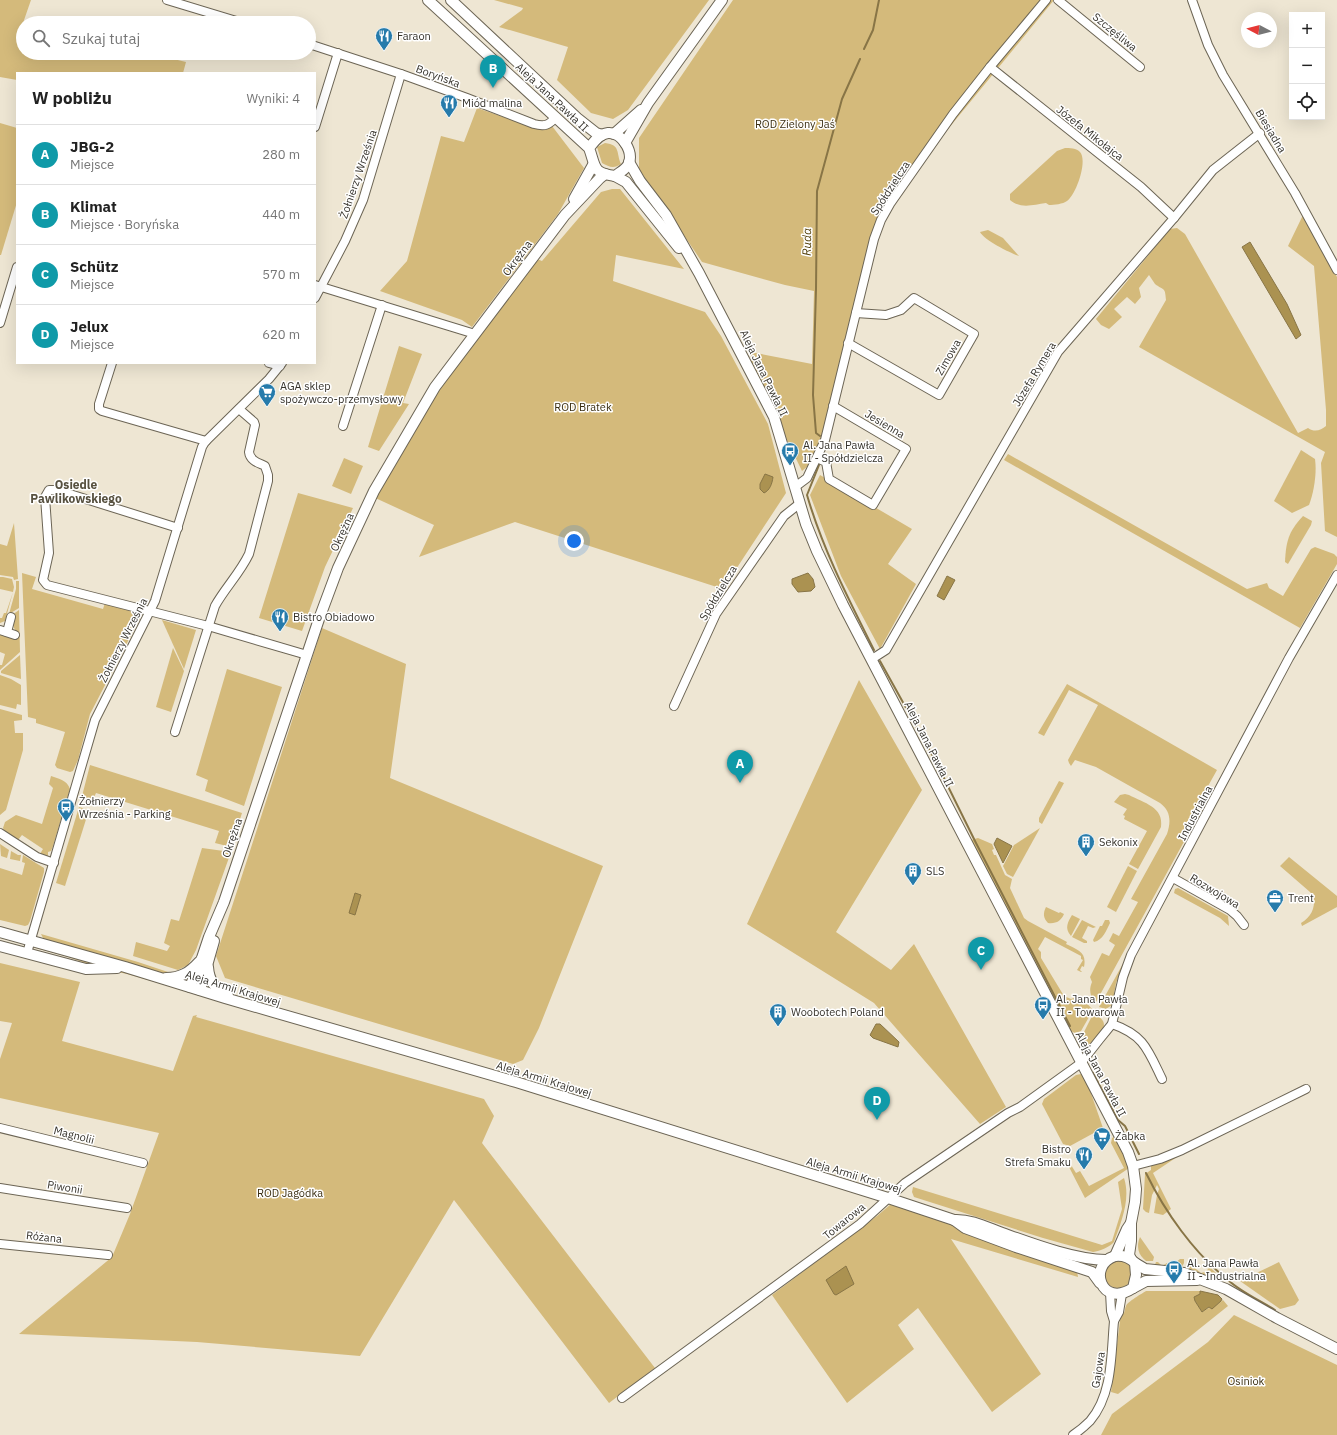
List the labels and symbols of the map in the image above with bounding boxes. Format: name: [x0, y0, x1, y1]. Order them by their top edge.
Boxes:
street label: Szczęśliwa: [1090, 10, 1140, 54]
north arrow: [1241, 12, 1277, 48]
restaurant icon: Faraon: [374, 26, 394, 51]
place label: Faraon: [397, 29, 431, 43]
pin: B: [480, 55, 506, 88]
street label: Aleja Jana Pawła II: [513, 60, 591, 134]
street label: Boryńska: [414, 62, 462, 91]
restaurant icon: Miód malina: [439, 93, 459, 118]
place label: Miód malina: [462, 96, 522, 110]
street label: Józefa Mikołajca: [1054, 102, 1126, 164]
street label: Biesiadna: [1253, 107, 1290, 155]
park label: ROD Zielony Jaś: [755, 117, 835, 131]
street label: Żołnierzy Września: [336, 128, 380, 220]
street label: Spółdzielcza: [867, 158, 913, 218]
water label: Ruda: [799, 228, 814, 256]
street label: Okrężna: [499, 237, 535, 278]
street label: Aleja Jana Pawła II: [737, 327, 791, 419]
street label: Zimowa: [932, 336, 964, 377]
street label: Józefa Rymera: [1009, 339, 1059, 409]
place label: AGA sklep spożywczo-przemysłowy: [280, 379, 403, 406]
supermarket icon: AGA sklep spożywczo-przemysłowy: [257, 382, 277, 407]
park label: ROD Bratek: [554, 400, 612, 414]
street label: Jesienna: [862, 407, 908, 441]
place label: Al. Jana Pawła II - Spółdzielcza: [803, 438, 883, 465]
bus stop icon: Al. Jana Pawła II - Spółdzielcza: [780, 441, 800, 466]
district label: Osiedle Pawlikowskiego: [30, 477, 122, 506]
street label: Okrężna: [327, 510, 357, 553]
your location: [564, 531, 584, 551]
street label: Spółdzielcza: [696, 563, 740, 623]
street label: Żołnierzy Września: [96, 595, 150, 685]
restaurant icon: Bistro Obiadowo: [270, 607, 290, 632]
place label: Bistro Obiadowo: [293, 610, 375, 624]
street label: Aleja Jana Pawła II: [901, 699, 957, 789]
pin: A: [727, 750, 753, 783]
street label: Industrialna: [1175, 783, 1215, 843]
place label: Żołnierzy Września - Parking: [79, 794, 171, 821]
bus stop icon: Żołnierzy Września - Parking: [56, 797, 76, 822]
street label: Okrężna: [219, 816, 245, 860]
building icon: Sekonix: [1076, 832, 1096, 857]
place label: Sekonix: [1099, 835, 1138, 849]
building icon: SLS: [903, 861, 923, 886]
place label: SLS: [926, 864, 944, 878]
street label: Rozwojowa: [1188, 871, 1243, 911]
office icon: Trent: [1265, 888, 1285, 913]
place label: Trent: [1288, 891, 1314, 905]
pin: C: [968, 937, 994, 970]
street label: Aleja Armii Krajowej: [184, 967, 282, 1009]
place label: Al. Jana Pawła II - Towarowa: [1056, 992, 1128, 1019]
bus stop icon: Al. Jana Pawła II - Towarowa: [1033, 995, 1053, 1020]
building icon: Woobotech Poland: [768, 1002, 788, 1027]
place label: Woobotech Poland: [791, 1005, 884, 1019]
street label: Aleja Jana Pawła II: [1073, 1029, 1129, 1119]
street label: Aleja Armii Krajowej: [495, 1058, 593, 1100]
pin: D: [864, 1087, 890, 1120]
street label: Magnolii: [52, 1123, 96, 1147]
supermarket icon: Żabka: [1092, 1126, 1112, 1151]
place label: Żabka: [1115, 1129, 1145, 1143]
place label: Bistro Strefa Smaku: [1005, 1142, 1071, 1169]
restaurant icon: Bistro Strefa Smaku: [1074, 1145, 1094, 1170]
street label: Aleja Armii Krajowej: [805, 1154, 903, 1196]
street label: Piwonii: [46, 1177, 84, 1197]
park label: ROD Jagódka: [257, 1186, 323, 1200]
street label: Towarowa: [820, 1200, 868, 1242]
street label: Różana: [25, 1228, 63, 1246]
place label: Al. Jana Pawła II - Industrialna: [1187, 1256, 1266, 1283]
bus stop icon: Al. Jana Pawła II - Industrialna: [1164, 1259, 1184, 1284]
street label: Gajowa: [1088, 1351, 1108, 1389]
park label: Osiniok: [1228, 1374, 1265, 1388]

